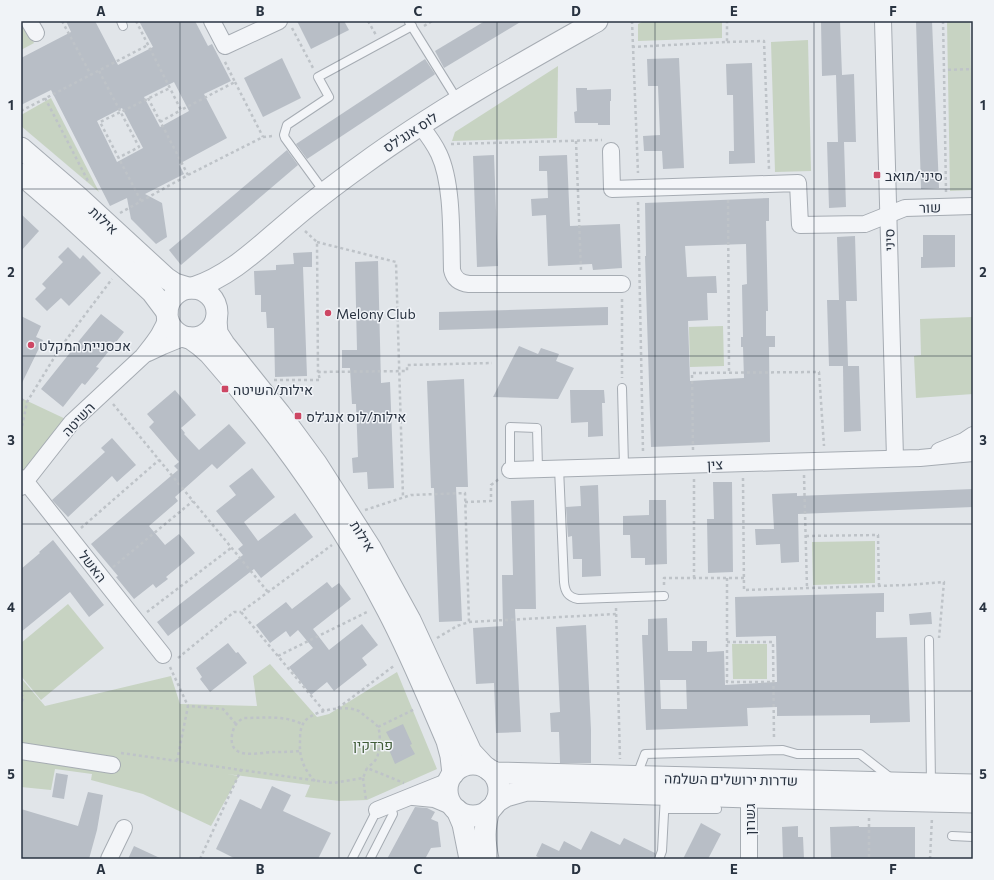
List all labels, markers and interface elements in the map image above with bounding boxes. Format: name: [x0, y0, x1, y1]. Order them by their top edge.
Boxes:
text: A: [96, 3, 106, 19]
text: B: [256, 3, 265, 19]
text: C: [414, 3, 423, 19]
text: D: [571, 3, 581, 19]
text: E: [730, 3, 738, 19]
text: F: [889, 3, 897, 19]
text: 1: [8, 97, 14, 113]
text: 1: [980, 97, 986, 113]
street label: לוס אנג'לס: [380, 108, 440, 156]
place label: סיני/מואב: [885, 167, 943, 184]
marker: סיני/מואב: [872, 170, 882, 180]
street label: שור: [919, 198, 941, 216]
street label: אילות: [86, 202, 122, 238]
street label: סיני: [880, 229, 898, 251]
text: 2: [7, 264, 15, 280]
text: 2: [979, 264, 987, 280]
place label: Melony Club: [336, 305, 416, 322]
marker: Melony Club: [323, 308, 333, 318]
place label: אכסניית המקלט: [39, 337, 131, 354]
marker: אכסניית המקלט: [26, 340, 36, 350]
place label: אילות/השיטה: [233, 381, 313, 398]
marker: אילות/השיטה: [220, 384, 230, 394]
street label: השיטה: [58, 398, 98, 440]
place label: אילות/לוס אנג׳לס: [306, 408, 406, 425]
marker: אילות/לוס אנג׳לס: [293, 411, 303, 421]
text: 3: [7, 432, 15, 448]
text: 3: [979, 432, 987, 448]
street label: צין: [707, 455, 724, 473]
street label: אילות: [347, 517, 379, 555]
street label: האשל: [75, 547, 111, 585]
text: 4: [7, 599, 15, 615]
text: 4: [979, 599, 987, 615]
park label: פרדקין: [353, 736, 393, 753]
text: 5: [7, 766, 15, 782]
text: 5: [979, 766, 987, 782]
street label: שדרות ירושלים השלמה: [664, 769, 798, 789]
street label: גשרון: [741, 803, 758, 835]
text: A: [96, 861, 106, 877]
text: B: [256, 861, 265, 877]
text: C: [414, 861, 423, 877]
text: D: [571, 861, 581, 877]
text: E: [730, 861, 738, 877]
text: F: [889, 861, 897, 877]

